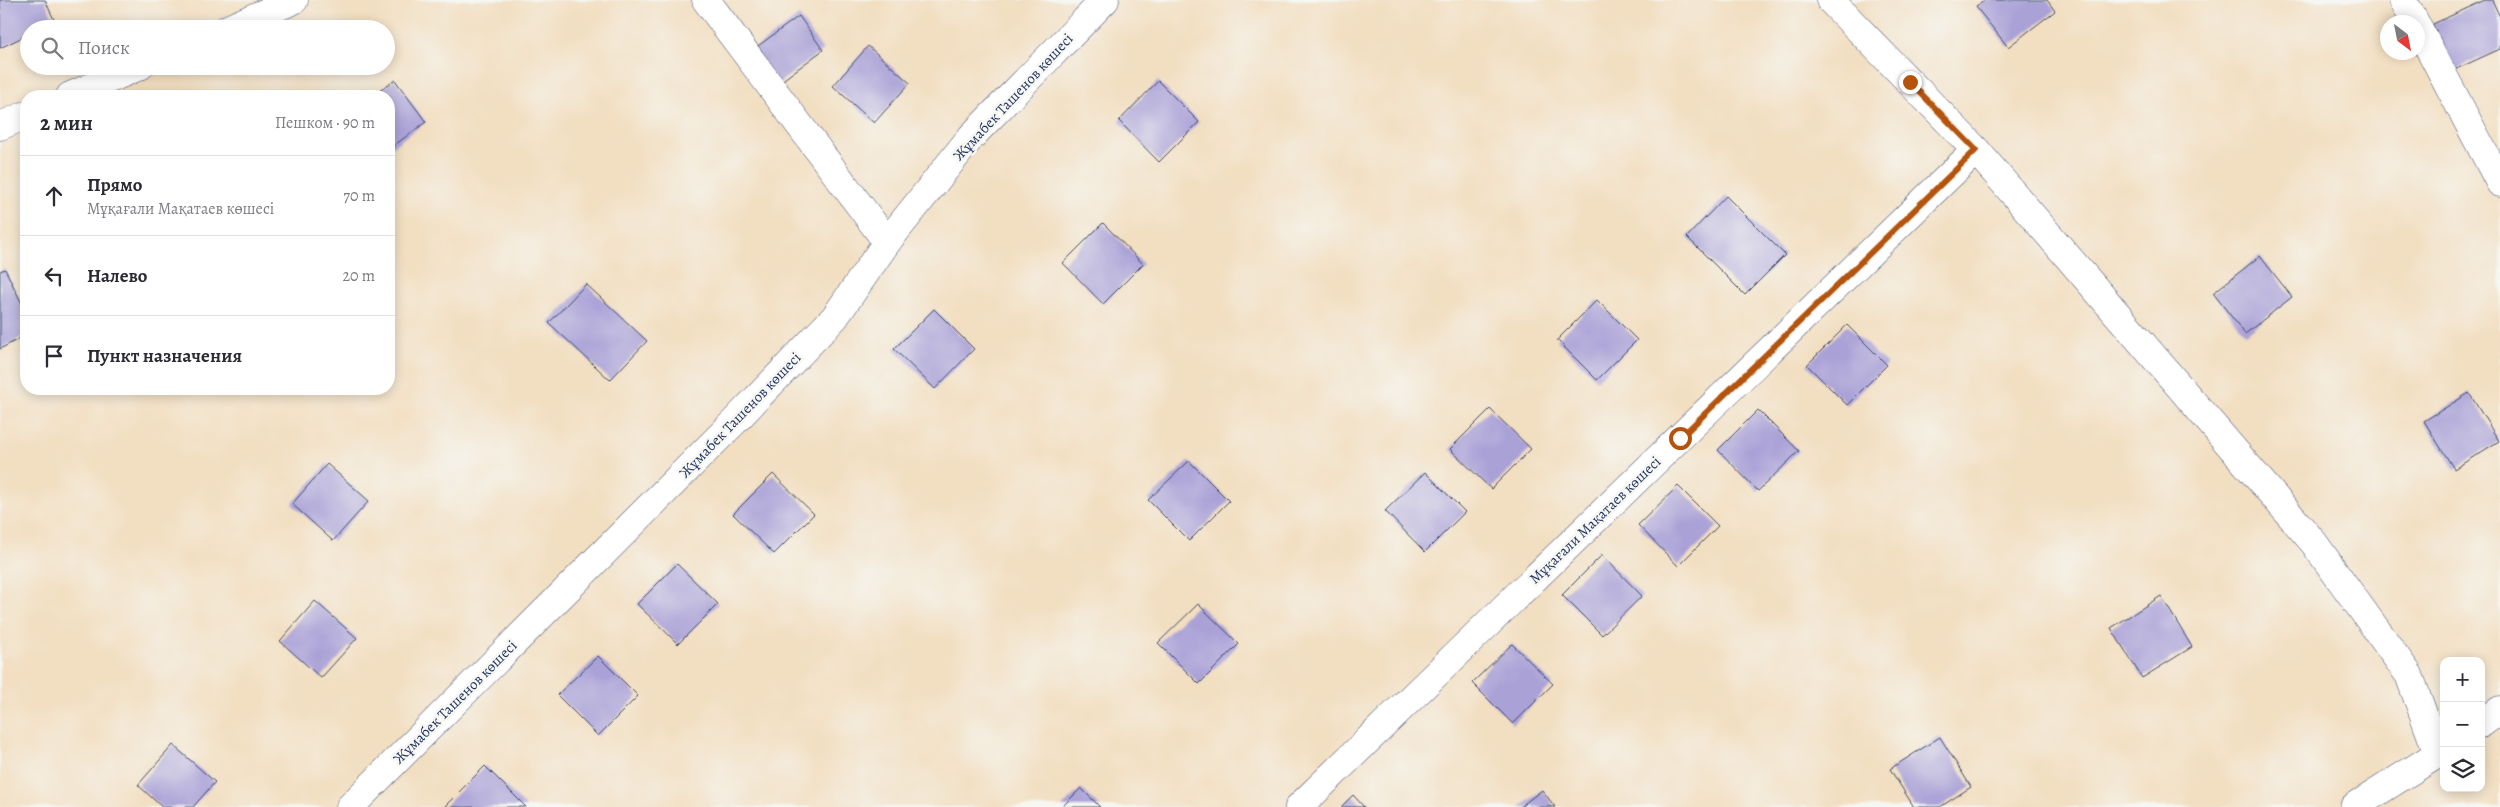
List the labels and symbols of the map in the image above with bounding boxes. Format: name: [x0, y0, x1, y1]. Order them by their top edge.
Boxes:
north arrow: [2380, 15, 2425, 60]
street label: Жұмабек Ташенов көшесі: [949, 29, 1077, 165]
route end: [1899, 71, 1922, 94]
street label: Жұмабек Ташенов көшесі: [675, 348, 805, 482]
route start: [1669, 427, 1692, 450]
street label: Мұқағали Мақатаев көшесі: [1525, 452, 1665, 588]
street label: Жұмабек Ташенов көшесі: [389, 636, 521, 768]

